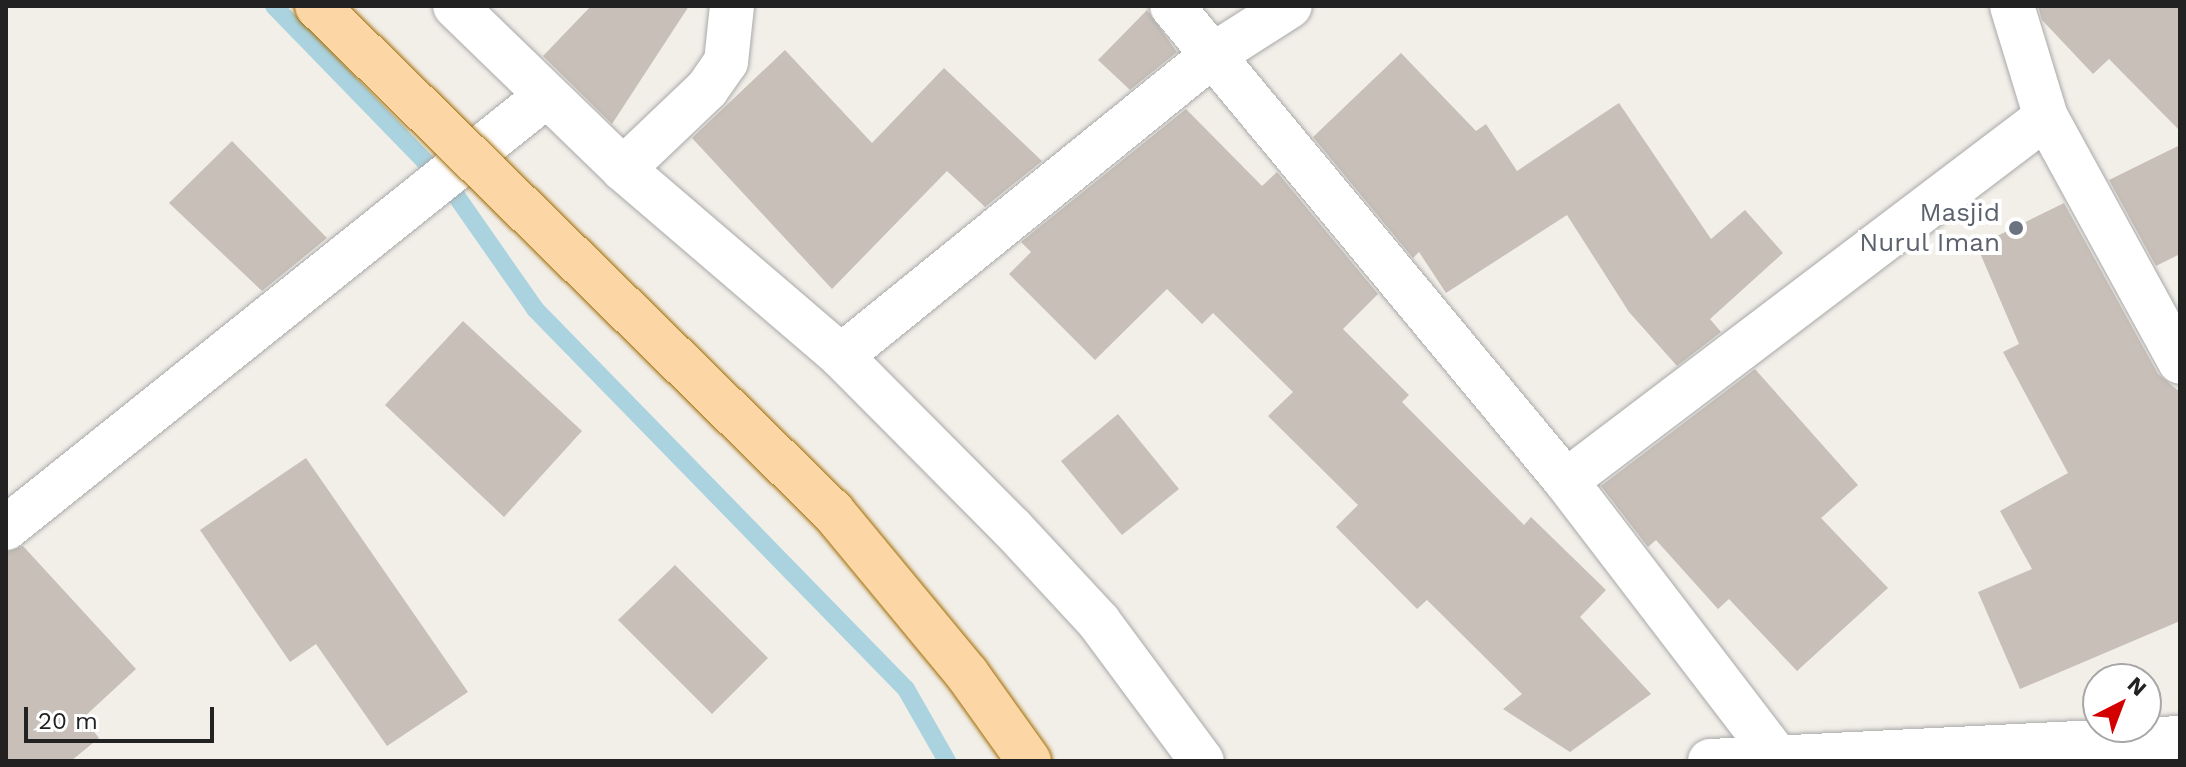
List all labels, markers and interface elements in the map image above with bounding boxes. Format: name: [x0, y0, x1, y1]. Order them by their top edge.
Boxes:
place label: Masjid Nurul Iman: [1858, 197, 2000, 258]
marker: Masjid Nurul Iman: [2007, 219, 2025, 237]
north arrow: [2082, 663, 2162, 743]
text: N: [2123, 672, 2151, 701]
scale bar: [28, 691, 218, 741]
text: 20 m: [38, 707, 98, 735]

